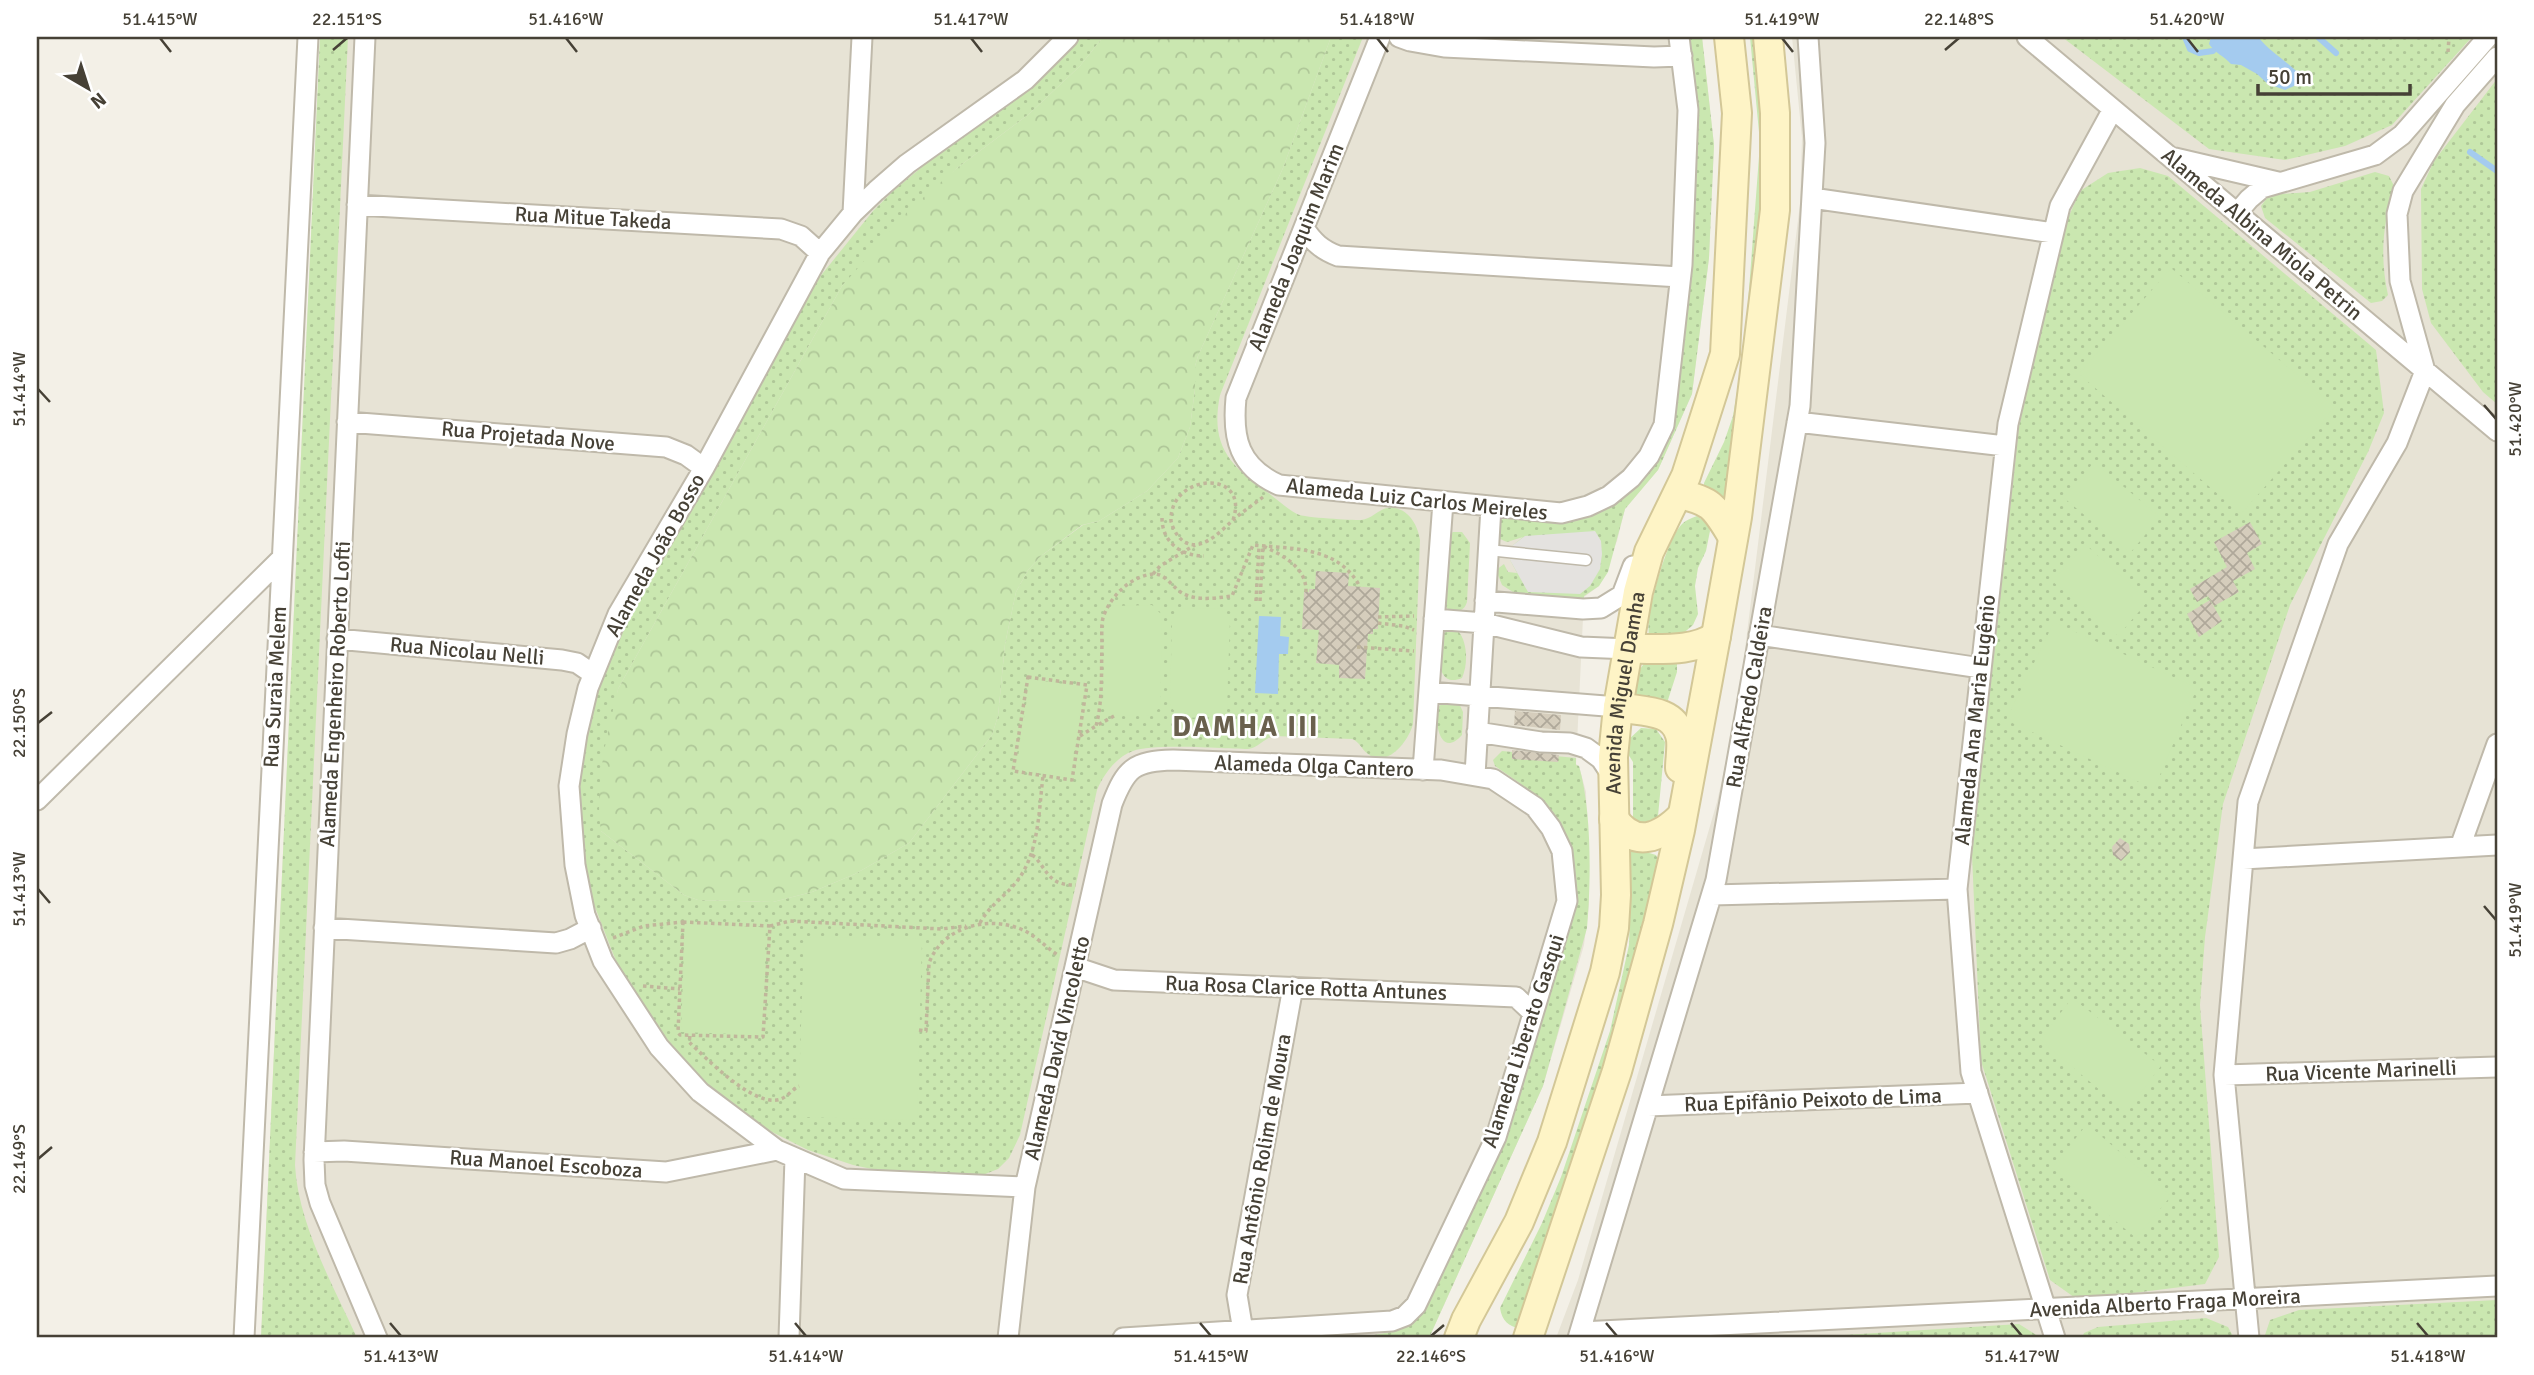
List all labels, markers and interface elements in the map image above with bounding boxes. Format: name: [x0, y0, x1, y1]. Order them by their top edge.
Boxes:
text: 51.415°W: [122, 8, 198, 30]
text: 22.151°S: [312, 8, 382, 30]
text: 51.416°W: [528, 8, 604, 30]
text: 51.417°W: [933, 8, 1009, 30]
text: 51.418°W: [1339, 8, 1415, 30]
text: 51.419°W: [1744, 8, 1820, 30]
text: 22.148°S: [1924, 8, 1994, 30]
text: 51.420°W: [2149, 8, 2225, 30]
north arrow: [52, 52, 122, 122]
scale bar: [2258, 52, 2410, 96]
text: 50 m: [2268, 64, 2312, 90]
text: N: [85, 87, 111, 114]
street label: Alameda Joaquim Marim: [1242, 139, 1350, 355]
street label: Alameda Albina Miola Petrin: [2156, 142, 2368, 326]
street label: Rua Mitue Takeda: [514, 201, 672, 235]
text: 51.414°W: [8, 351, 30, 427]
text: 51.420°W: [2504, 381, 2526, 457]
street label: Rua Projetada Nove: [440, 415, 616, 457]
street label: Alameda João Bosso: [599, 469, 711, 641]
street label: Alameda Luiz Carlos Meireles: [1285, 472, 1549, 526]
street label: Alameda Engenheiro Roberto Lofti: [314, 540, 356, 848]
street label: Avenida Miguel Damha: [1599, 589, 1651, 795]
street label: Alameda Ana Maria Eugênio: [1949, 593, 2001, 847]
street label: Rua Alfredo Caldeira: [1720, 604, 1778, 790]
street label: Rua Suraia Melem: [258, 605, 292, 769]
street label: Rua Nicolau Nelli: [389, 631, 545, 671]
text: 22.150°S: [8, 688, 30, 758]
district label: DAMHA III: [1172, 710, 1320, 744]
street label: Alameda Olga Cantero: [1214, 750, 1414, 782]
text: 51.413°W: [8, 851, 30, 927]
text: 51.419°W: [2504, 882, 2526, 958]
street label: Alameda Liberato Gasqui: [1476, 931, 1570, 1151]
street label: Alameda David Vincoletto: [1019, 933, 1095, 1163]
street label: Rua Rosa Clarice Rotta Antunes: [1165, 970, 1447, 1006]
street label: Rua Antônio Rolim de Moura: [1227, 1032, 1297, 1286]
street label: Rua Vicente Marinelli: [2265, 1055, 2457, 1087]
street label: Rua Epifânio Peixoto de Lima: [1684, 1083, 1942, 1117]
text: 22.149°S: [8, 1124, 30, 1194]
street label: Rua Manoel Escoboza: [449, 1144, 643, 1184]
street label: Avenida Alberto Fraga Moreira: [2029, 1283, 2301, 1323]
text: 51.413°W: [363, 1345, 439, 1367]
text: 51.414°W: [768, 1345, 844, 1367]
text: 51.415°W: [1173, 1345, 1249, 1367]
text: 22.146°S: [1396, 1345, 1466, 1367]
text: 51.416°W: [1579, 1345, 1655, 1367]
text: 51.417°W: [1984, 1345, 2060, 1367]
text: 51.418°W: [2390, 1345, 2466, 1367]

